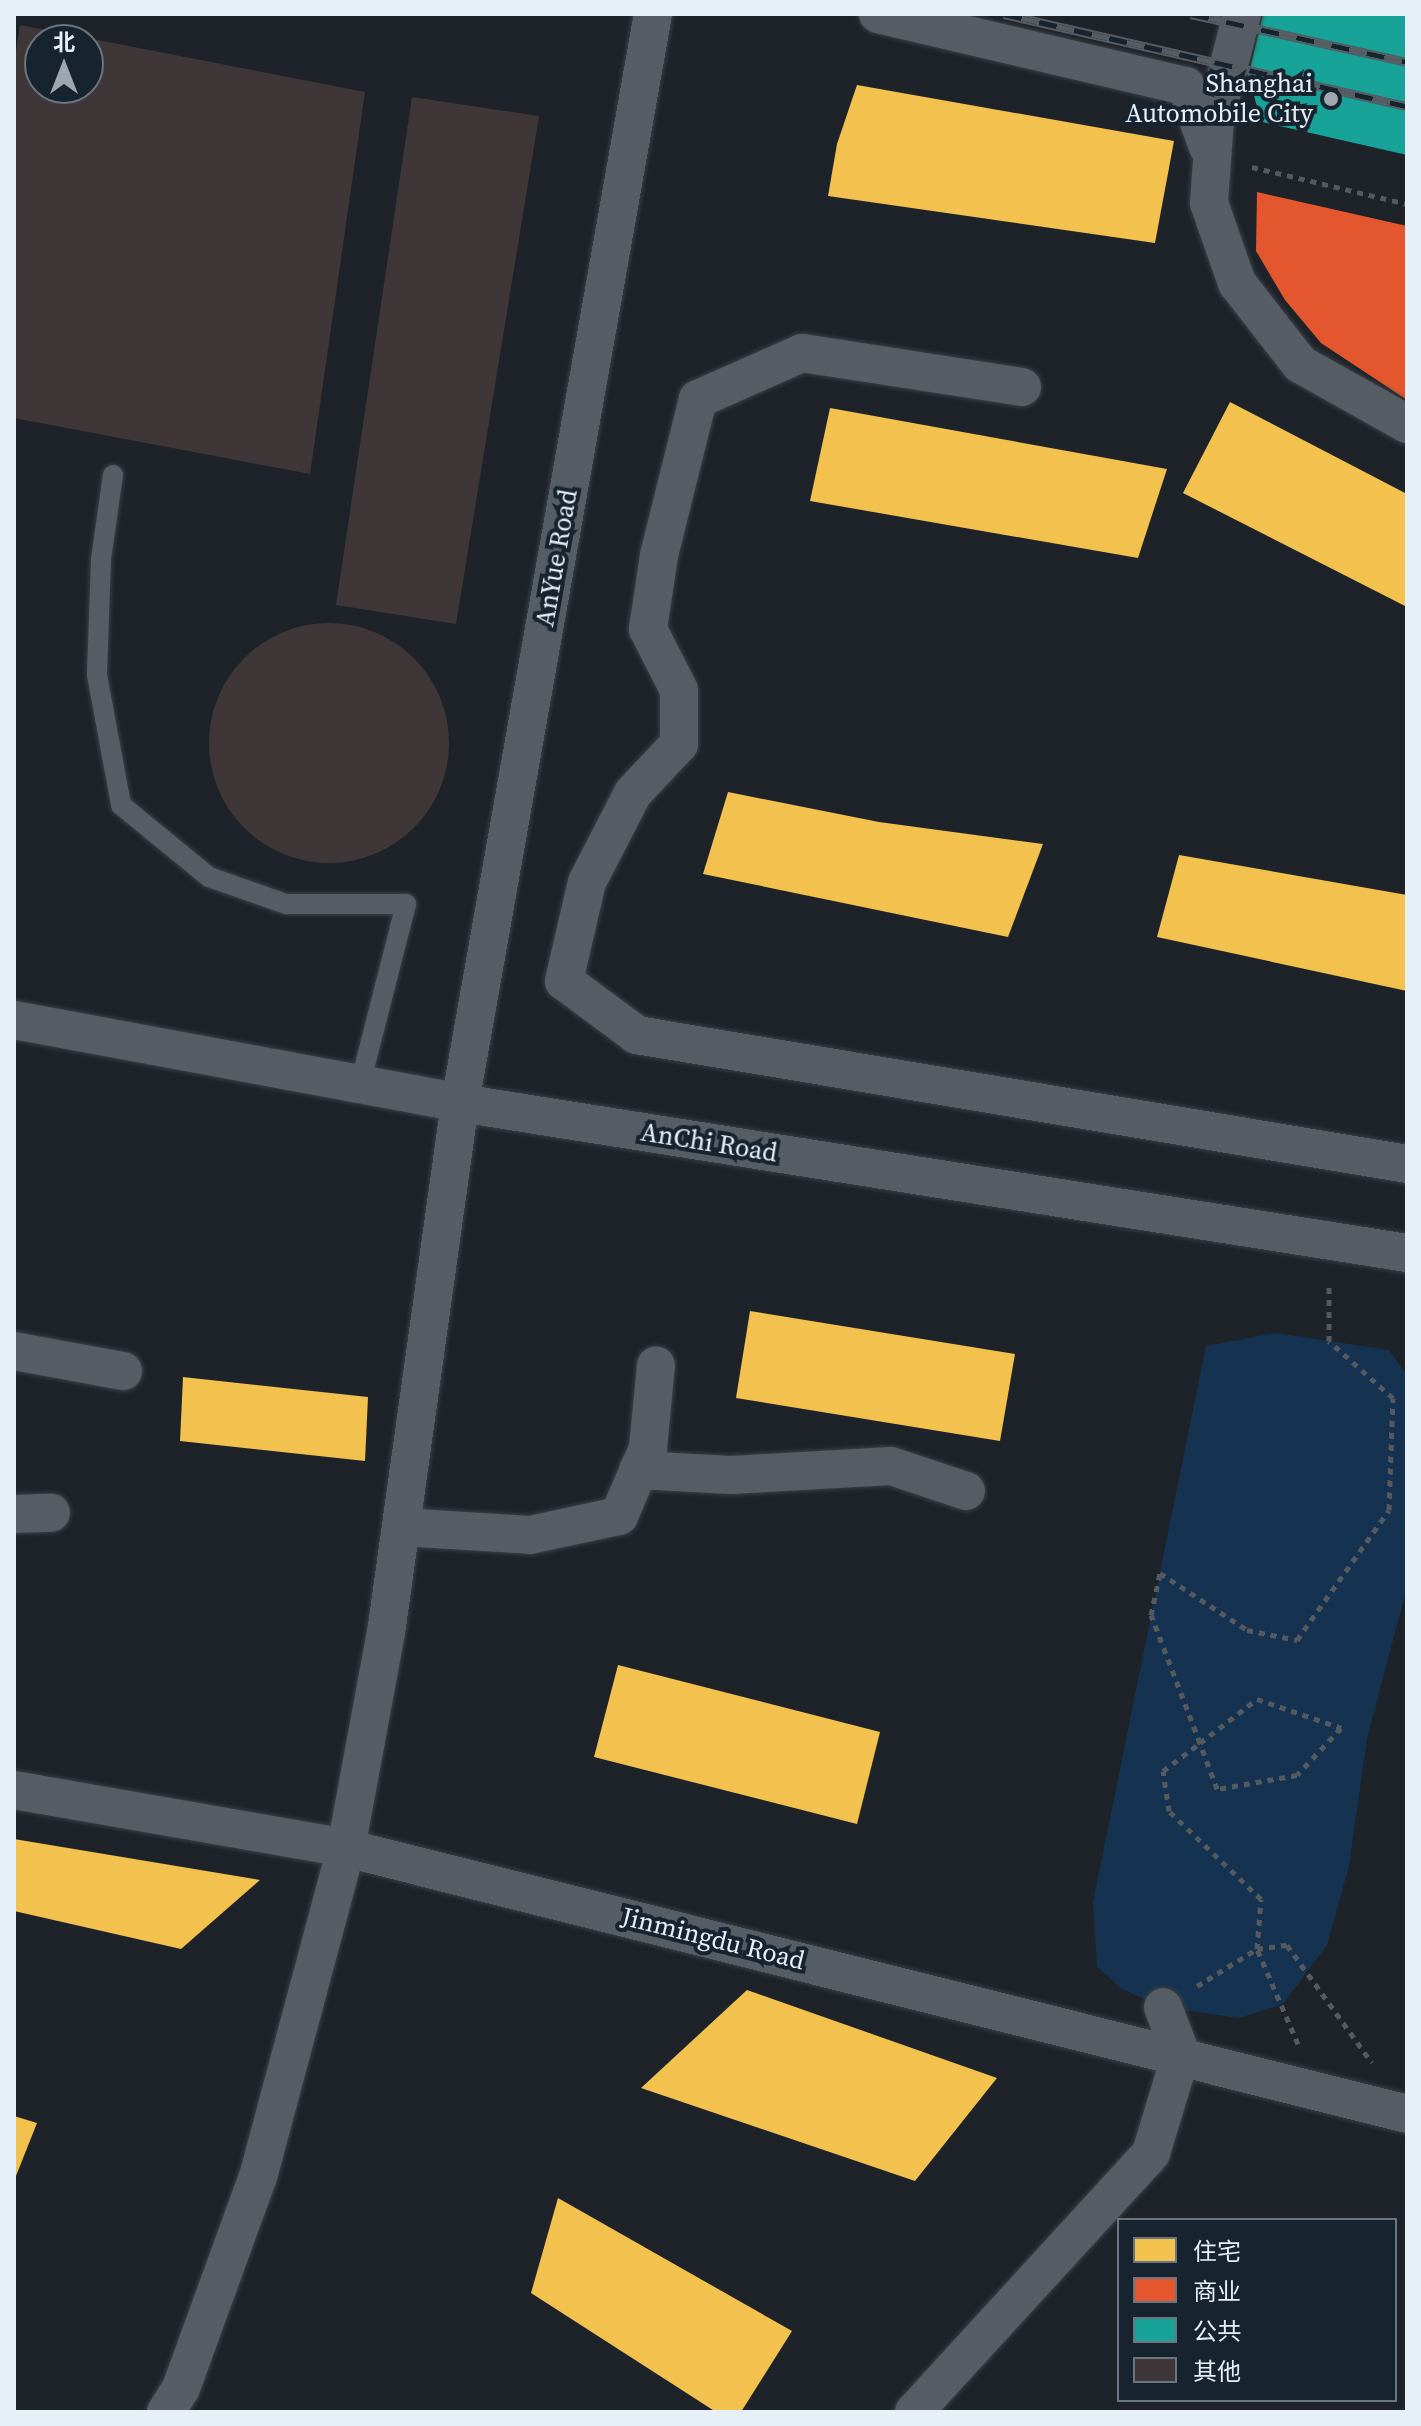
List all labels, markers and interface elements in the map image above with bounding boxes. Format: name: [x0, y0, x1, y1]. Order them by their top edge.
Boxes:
north arrow: [24, 24, 104, 104]
text: 北: [53, 27, 75, 57]
place label: Shanghai Automobile City: [1125, 68, 1313, 130]
marker: Shanghai Automobile City: [1320, 88, 1342, 110]
street label: AnYue Road: [530, 487, 584, 629]
street label: AnChi Road: [639, 1117, 779, 1169]
street label: Jinmingdu Road: [618, 1901, 808, 1977]
legend: [1117, 2218, 1397, 2402]
text: 住宅: [1193, 2235, 1241, 2268]
text: 商业: [1193, 2275, 1241, 2308]
text: 公共: [1193, 2315, 1241, 2348]
text: 其他: [1193, 2355, 1241, 2388]

